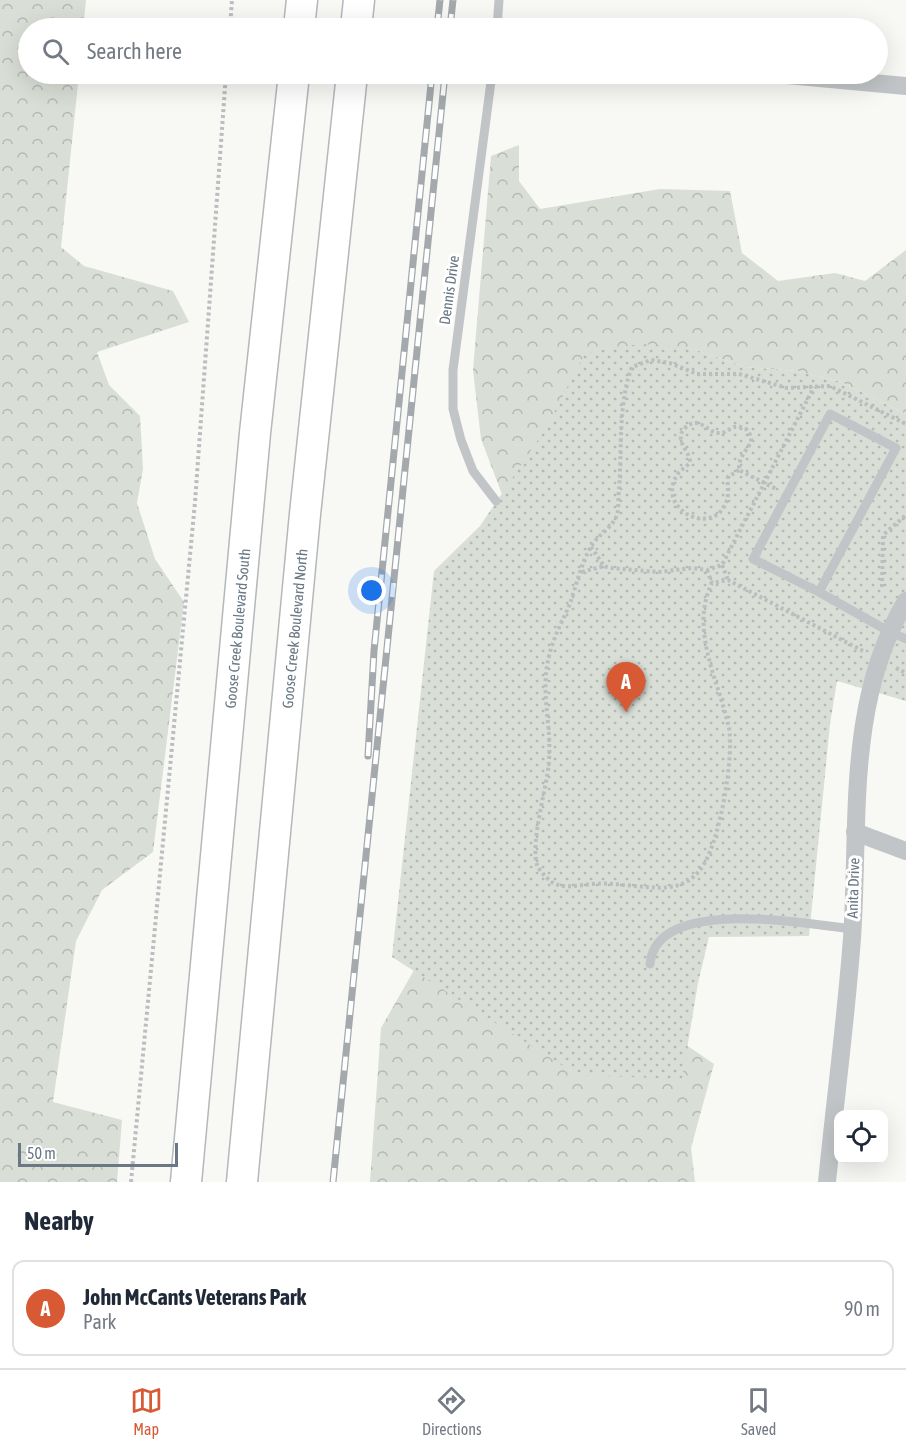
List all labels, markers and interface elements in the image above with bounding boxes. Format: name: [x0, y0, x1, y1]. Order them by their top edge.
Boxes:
search box: [18, 18, 888, 84]
icon: search: [39, 35, 72, 68]
text: Search here: [87, 38, 182, 64]
street label: Dennis Drive: [436, 254, 462, 326]
street label: Goose Creek Boulevard South: [221, 548, 253, 709]
street label: Goose Creek Boulevard North: [278, 548, 310, 709]
your location: [357, 576, 386, 605]
pin: A: [606, 662, 646, 712]
street label: Anita Drive: [843, 857, 863, 919]
map controls: [834, 1110, 888, 1164]
button: locate: [834, 1110, 888, 1164]
scale bar: [18, 1140, 178, 1168]
text: 50 m: [27, 1144, 56, 1162]
text: Nearby: [24, 1206, 94, 1236]
text: John McCants Veterans Park: [83, 1284, 306, 1310]
text: A: [41, 1297, 50, 1320]
text: 90 m: [844, 1297, 880, 1320]
text: Park: [83, 1310, 116, 1333]
tab: Map: [130, 1384, 163, 1438]
tab: Directions: [422, 1384, 482, 1438]
tab: Saved: [741, 1384, 776, 1438]

